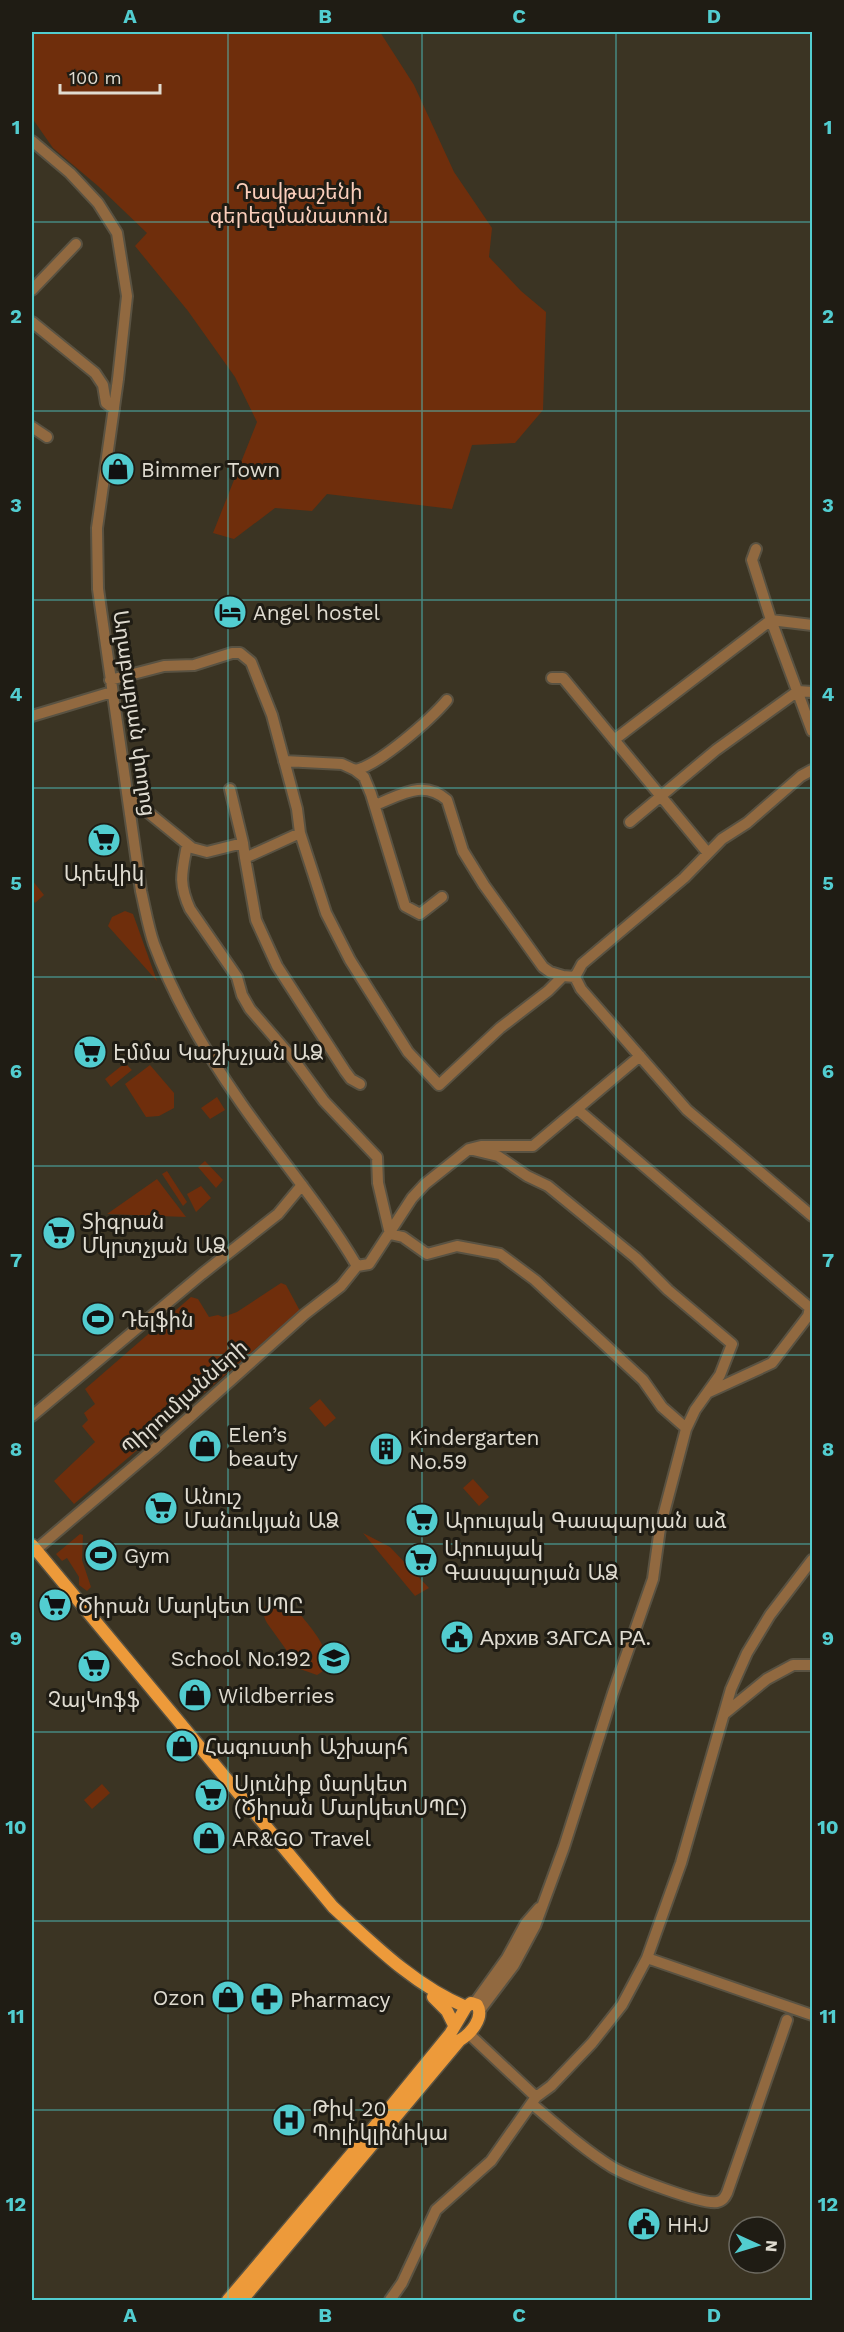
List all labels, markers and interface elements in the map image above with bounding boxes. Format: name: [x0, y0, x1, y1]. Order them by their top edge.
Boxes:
text: A: [123, 4, 137, 28]
text: B: [318, 4, 332, 28]
text: C: [512, 4, 526, 28]
text: D: [707, 4, 721, 28]
scale bar: [60, 57, 160, 95]
text: 100 m: [69, 67, 122, 88]
text: 1: [12, 115, 20, 139]
text: 1: [824, 115, 832, 139]
park label: Դավթաշենի գերեզմանատուն: [210, 179, 388, 228]
text: 2: [10, 304, 22, 328]
text: 2: [822, 304, 834, 328]
shop icon: Bimmer Town: [100, 451, 136, 487]
place label: Bimmer Town: [141, 457, 280, 482]
text: 3: [10, 493, 22, 517]
text: 3: [822, 493, 834, 517]
hotel icon: Angel hostel: [212, 594, 248, 630]
place label: Angel hostel: [253, 600, 381, 625]
street label: Աղաբաբյան փողոց: [108, 608, 162, 818]
text: 4: [10, 682, 23, 706]
text: 4: [822, 682, 835, 706]
supermarket icon: Արեվիկ: [86, 822, 122, 858]
place label: Արեվիկ: [64, 861, 144, 886]
text: 5: [10, 871, 22, 895]
text: 5: [822, 871, 834, 895]
supermarket icon: Էմմա Կաշխչյան ԱՁ: [72, 1034, 108, 1070]
place label: Էմմա Կաշխչյան ԱՁ: [113, 1040, 324, 1065]
text: 6: [10, 1059, 22, 1083]
text: 6: [822, 1059, 834, 1083]
place label: Տիգրան Մկրտչյան ԱՁ: [82, 1209, 226, 1258]
supermarket icon: Տիգրան Մկրտչյան ԱՁ: [41, 1215, 77, 1251]
text: 7: [10, 1248, 22, 1272]
text: 7: [822, 1248, 834, 1272]
sports icon: Դելֆին: [80, 1301, 116, 1337]
place label: Դելֆին: [121, 1307, 194, 1332]
street label: Պիրումյանների: [116, 1334, 252, 1460]
place label: Elen’s beauty: [228, 1422, 298, 1471]
place label: Kindergarten No.59: [409, 1425, 540, 1474]
shop icon: Elen’s beauty: [187, 1428, 223, 1464]
building icon: Kindergarten No.59: [368, 1431, 404, 1467]
text: 8: [10, 1437, 22, 1461]
text: 8: [822, 1437, 834, 1461]
place label: Անուշ Մանուկյան ԱՁ: [184, 1484, 339, 1533]
supermarket icon: Անուշ Մանուկյան ԱՁ: [143, 1490, 179, 1526]
supermarket icon: Արուսյակ Գասպարյան աձ: [404, 1502, 440, 1538]
place label: Արուսյակ Գասպարյան աձ: [445, 1508, 727, 1533]
place label: Արուսյակ Գասպարյան ԱՁ: [444, 1536, 619, 1585]
sports icon: Gym: [83, 1537, 119, 1573]
supermarket icon: Արուսյակ Գասպարյան ԱՁ: [403, 1542, 439, 1578]
place label: Gym: [124, 1543, 170, 1568]
supermarket icon: Ծիրան Մարկետ ՍՊԸ: [37, 1587, 73, 1623]
place label: Ծիրան Մարկետ ՍՊԸ: [78, 1593, 303, 1618]
public building icon: Архив ЗАГСА РА.: [439, 1619, 475, 1655]
place label: Архив ЗАГСА РА.: [480, 1625, 651, 1650]
text: 9: [10, 1626, 22, 1650]
text: 9: [822, 1626, 834, 1650]
school or university icon: School No.192: [316, 1640, 352, 1676]
place label: School No.192: [171, 1646, 311, 1671]
supermarket icon: ՉայԿոֆֆ: [76, 1648, 112, 1684]
shop icon: Wildberries: [177, 1677, 213, 1713]
place label: Wildberries: [218, 1683, 335, 1708]
place label: ՉայԿոֆֆ: [48, 1687, 140, 1712]
shop icon: Հագուստի Աշխարհ: [164, 1728, 200, 1764]
place label: Հագուստի Աշխարհ: [205, 1734, 408, 1759]
place label: Սյունիք մարկետ (Ծիրան ՄարկետՍՊԸ): [234, 1771, 467, 1820]
supermarket icon: Սյունիք մարկետ (Ծիրան ՄարկետՍՊԸ): [193, 1777, 229, 1813]
text: 10: [5, 1815, 27, 1839]
text: 10: [817, 1815, 839, 1839]
shop icon: AR&GO Travel: [191, 1820, 227, 1856]
place label: AR&GO Travel: [232, 1826, 371, 1851]
shop icon: Ozon: [210, 1979, 246, 2015]
pharmacy icon: Pharmacy: [249, 1981, 285, 2017]
place label: Ozon: [153, 1985, 205, 2010]
place label: Pharmacy: [290, 1987, 391, 2012]
text: 11: [7, 2004, 25, 2028]
text: 11: [819, 2004, 837, 2028]
place label: Թիվ 20 Պոլիկլինիկա: [312, 2096, 448, 2145]
hospital icon: Թիվ 20 Պոլիկլինիկա: [271, 2102, 307, 2138]
text: 12: [6, 2192, 26, 2216]
text: 12: [818, 2192, 838, 2216]
public building icon: HHJ: [626, 2206, 662, 2242]
place label: HHJ: [667, 2212, 710, 2237]
north arrow: [727, 2215, 787, 2275]
text: N: [762, 2239, 781, 2253]
text: A: [123, 2303, 137, 2327]
text: B: [318, 2303, 332, 2327]
text: C: [512, 2303, 526, 2327]
text: D: [707, 2303, 721, 2327]

